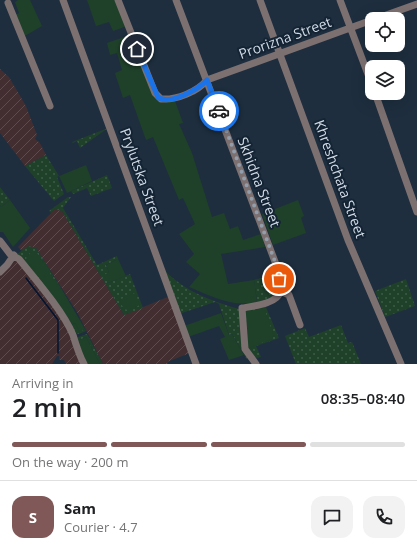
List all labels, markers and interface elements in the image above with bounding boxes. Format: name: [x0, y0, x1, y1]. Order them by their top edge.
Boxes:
street label: Prorizna Street: [236, 12, 334, 63]
map controls: [365, 12, 405, 100]
button: locate: [365, 12, 405, 52]
pin: [120, 32, 154, 66]
icon: home: [126, 38, 148, 60]
button: layers: [365, 60, 405, 100]
courier: [199, 91, 239, 131]
icon: car: [208, 100, 230, 122]
street label: Khreshchata Street: [310, 117, 371, 241]
street label: Prylutska Street: [116, 125, 169, 228]
street label: Skhidna Street: [234, 134, 285, 229]
pin: [262, 262, 296, 296]
icon: bag: [268, 268, 290, 290]
text: Arriving in: [12, 374, 74, 392]
text: 08:35–08:40: [321, 388, 405, 408]
text: 2 min: [12, 389, 82, 425]
text: On the way · 200 m: [12, 453, 128, 471]
button: chat: [311, 496, 353, 538]
button: phone: [363, 496, 405, 538]
text: Sam: [64, 498, 96, 518]
text: S: [29, 507, 37, 527]
text: Courier · 4.7: [64, 518, 138, 536]

